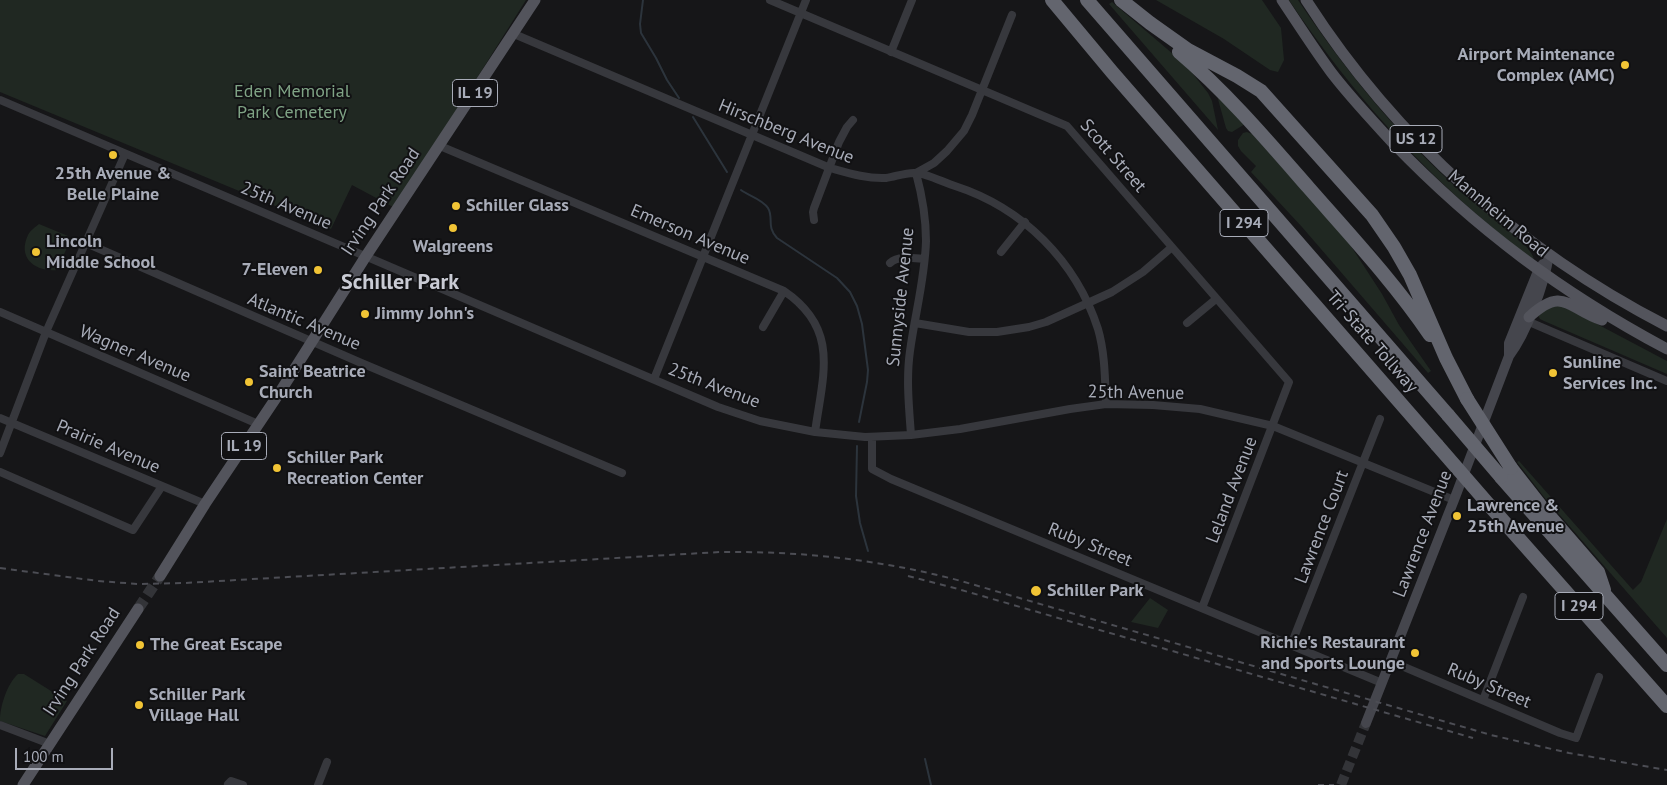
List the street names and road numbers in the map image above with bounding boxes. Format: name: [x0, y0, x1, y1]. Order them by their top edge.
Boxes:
road number: IL 19: [452, 80, 498, 106]
street label: Hirschberg Avenue: [715, 95, 857, 169]
street label: Scott Street: [1075, 115, 1151, 197]
road number: US 12: [1390, 126, 1442, 152]
street label: Irving Park Road: [337, 144, 425, 260]
street label: Mannheim Road: [1443, 166, 1553, 262]
street label: 25th Avenue: [237, 177, 335, 235]
street label: Emerson Avenue: [627, 200, 753, 270]
road number: I 294: [1220, 210, 1268, 237]
street label: Sunnyside Avenue: [883, 226, 919, 368]
street label: Tri-State Tollway: [1322, 286, 1422, 398]
street label: Atlantic Avenue: [244, 289, 364, 355]
street label: Wagner Avenue: [76, 321, 194, 387]
street label: 25th Avenue: [665, 359, 763, 413]
street label: 25th Avenue: [1088, 381, 1184, 405]
street label: Prairie Avenue: [53, 415, 163, 479]
road number: IL 19: [222, 432, 266, 460]
street label: Leland Avenue: [1202, 434, 1262, 546]
street label: Lawrence Court: [1290, 467, 1354, 587]
street label: Lawrence Avenue: [1389, 468, 1457, 600]
street label: Ruby Street: [1045, 518, 1135, 572]
road number: I 294: [1555, 592, 1603, 620]
street label: Irving Park Road: [39, 604, 125, 720]
street label: Ruby Street: [1444, 659, 1534, 713]

